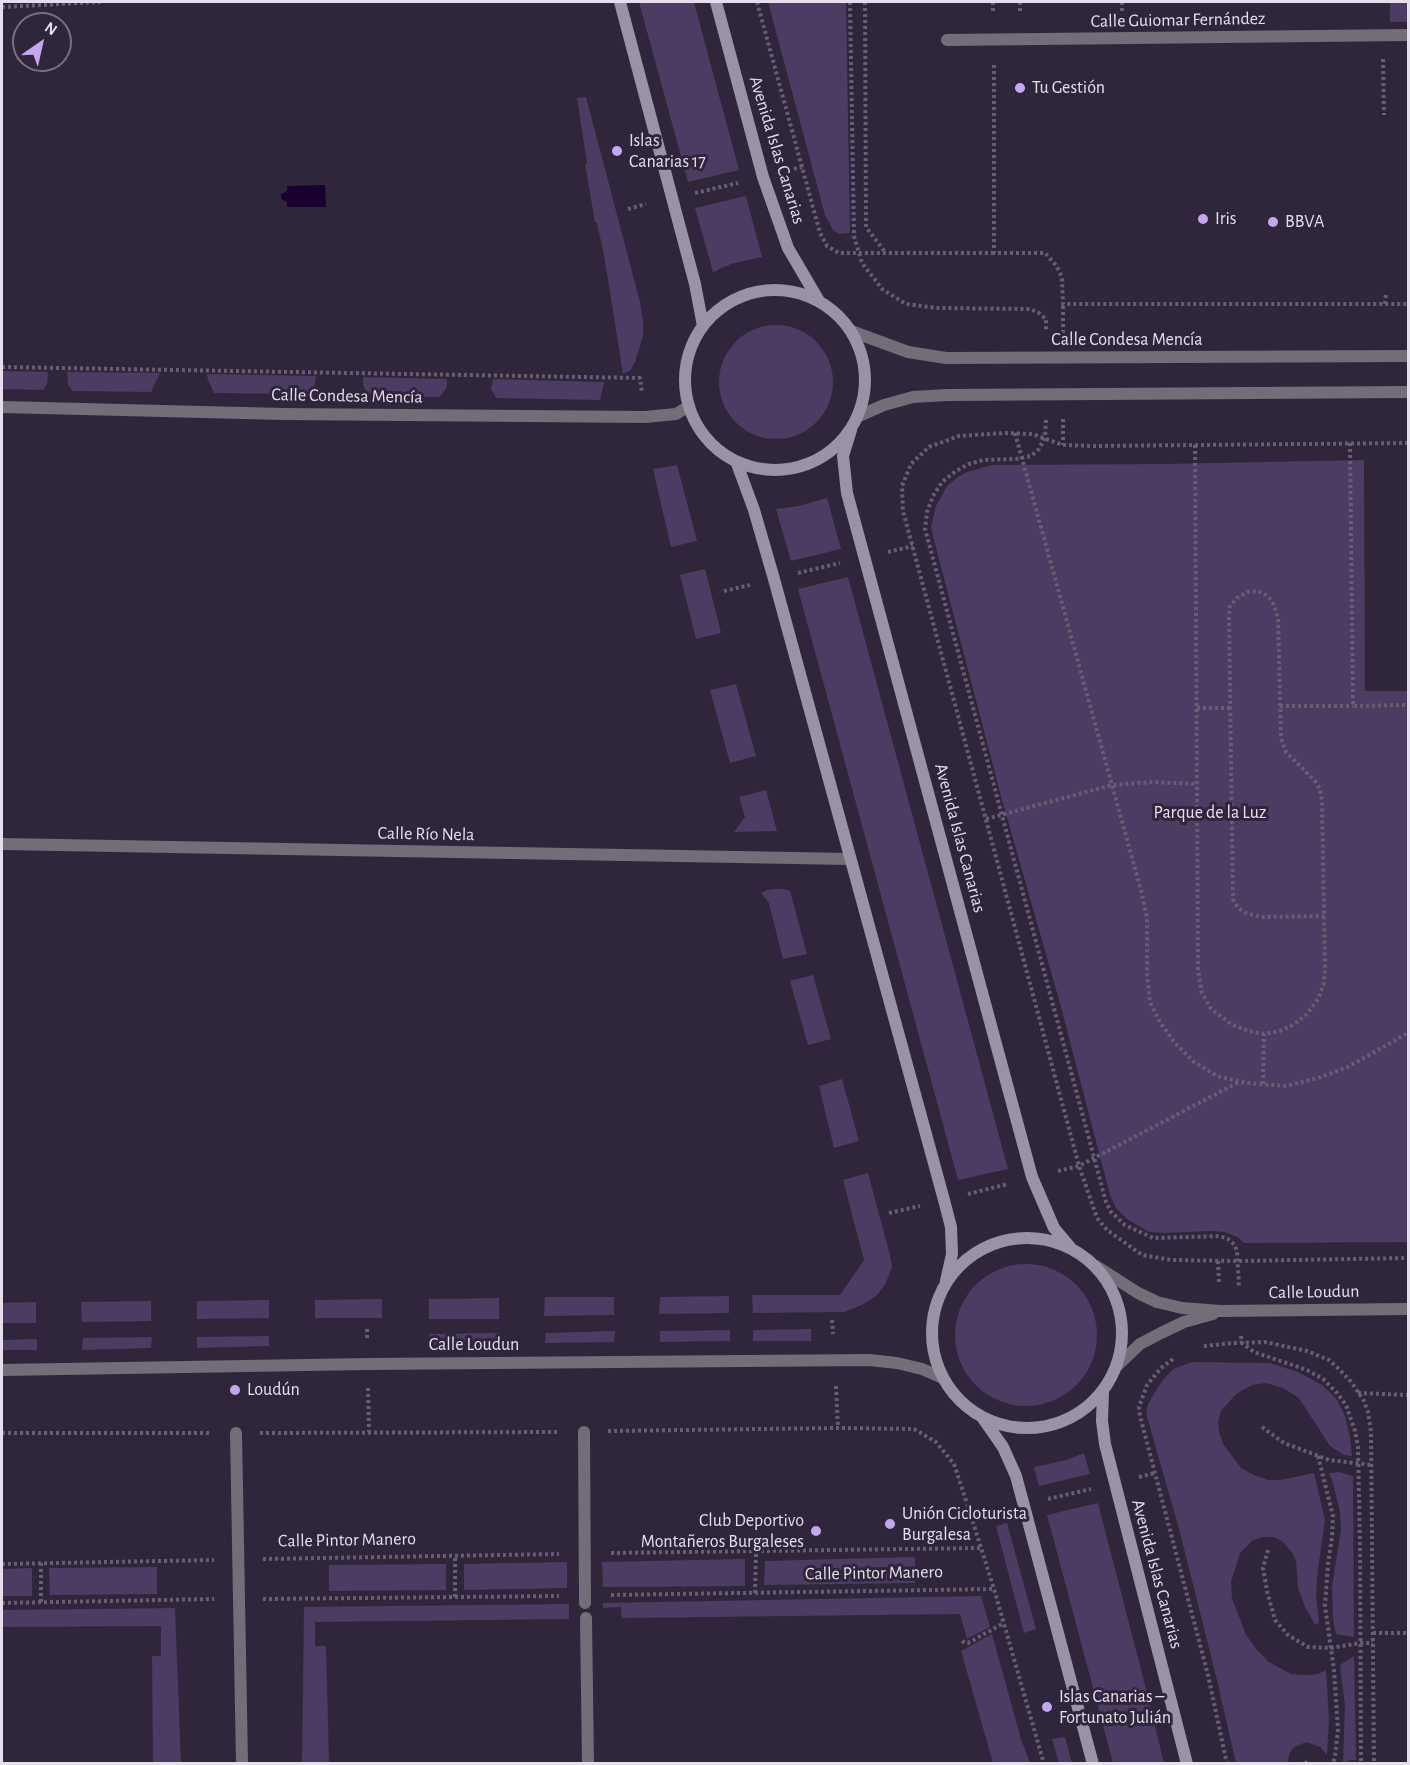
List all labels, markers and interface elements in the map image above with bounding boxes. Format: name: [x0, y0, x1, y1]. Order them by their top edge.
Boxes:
street label: Calle Guiomar Fernández: [1090, 8, 1266, 32]
north arrow: [12, 12, 72, 72]
text: N: [42, 19, 60, 38]
street label: Avenida Islas Canarias: [744, 73, 810, 227]
place label: Tu Gestión: [1032, 77, 1105, 99]
marker: Tu Gestión: [1013, 81, 1027, 95]
place label: Islas Canarias 17: [629, 130, 706, 172]
marker: Islas Canarias 17: [610, 144, 624, 158]
place label: Iris: [1215, 208, 1236, 230]
place label: BBVA: [1285, 211, 1324, 233]
marker: Iris: [1196, 212, 1210, 226]
marker: BBVA: [1266, 215, 1280, 229]
street label: Calle Condesa Mencía: [1051, 329, 1203, 351]
street label: Calle Condesa Mencía: [271, 384, 423, 408]
street label: Avenida Islas Canarias: [930, 761, 990, 915]
park label: Parque de la Luz: [1154, 802, 1266, 824]
street label: Calle Río Nela: [377, 822, 475, 846]
street label: Calle Loudun: [1268, 1280, 1360, 1304]
street label: Calle Loudun: [429, 1334, 519, 1356]
place label: Loudún: [247, 1379, 300, 1401]
marker: Loudún: [228, 1383, 242, 1397]
street label: Avenida Islas Canarias: [1127, 1497, 1187, 1651]
place label: Unión Cicloturista Burgalesa: [902, 1503, 1027, 1546]
place label: Club Deportivo Montañeros Burgaleses: [641, 1510, 804, 1552]
marker: Unión Cicloturista Burgalesa: [883, 1517, 897, 1531]
marker: Club Deportivo Montañeros Burgaleses: [809, 1524, 823, 1538]
street label: Calle Pintor Manero: [278, 1528, 416, 1552]
street label: Calle Pintor Manero: [805, 1561, 943, 1585]
place label: Islas Canarias – Fortunato Julián: [1059, 1686, 1171, 1728]
marker: Islas Canarias – Fortunato Julián: [1040, 1700, 1054, 1714]

